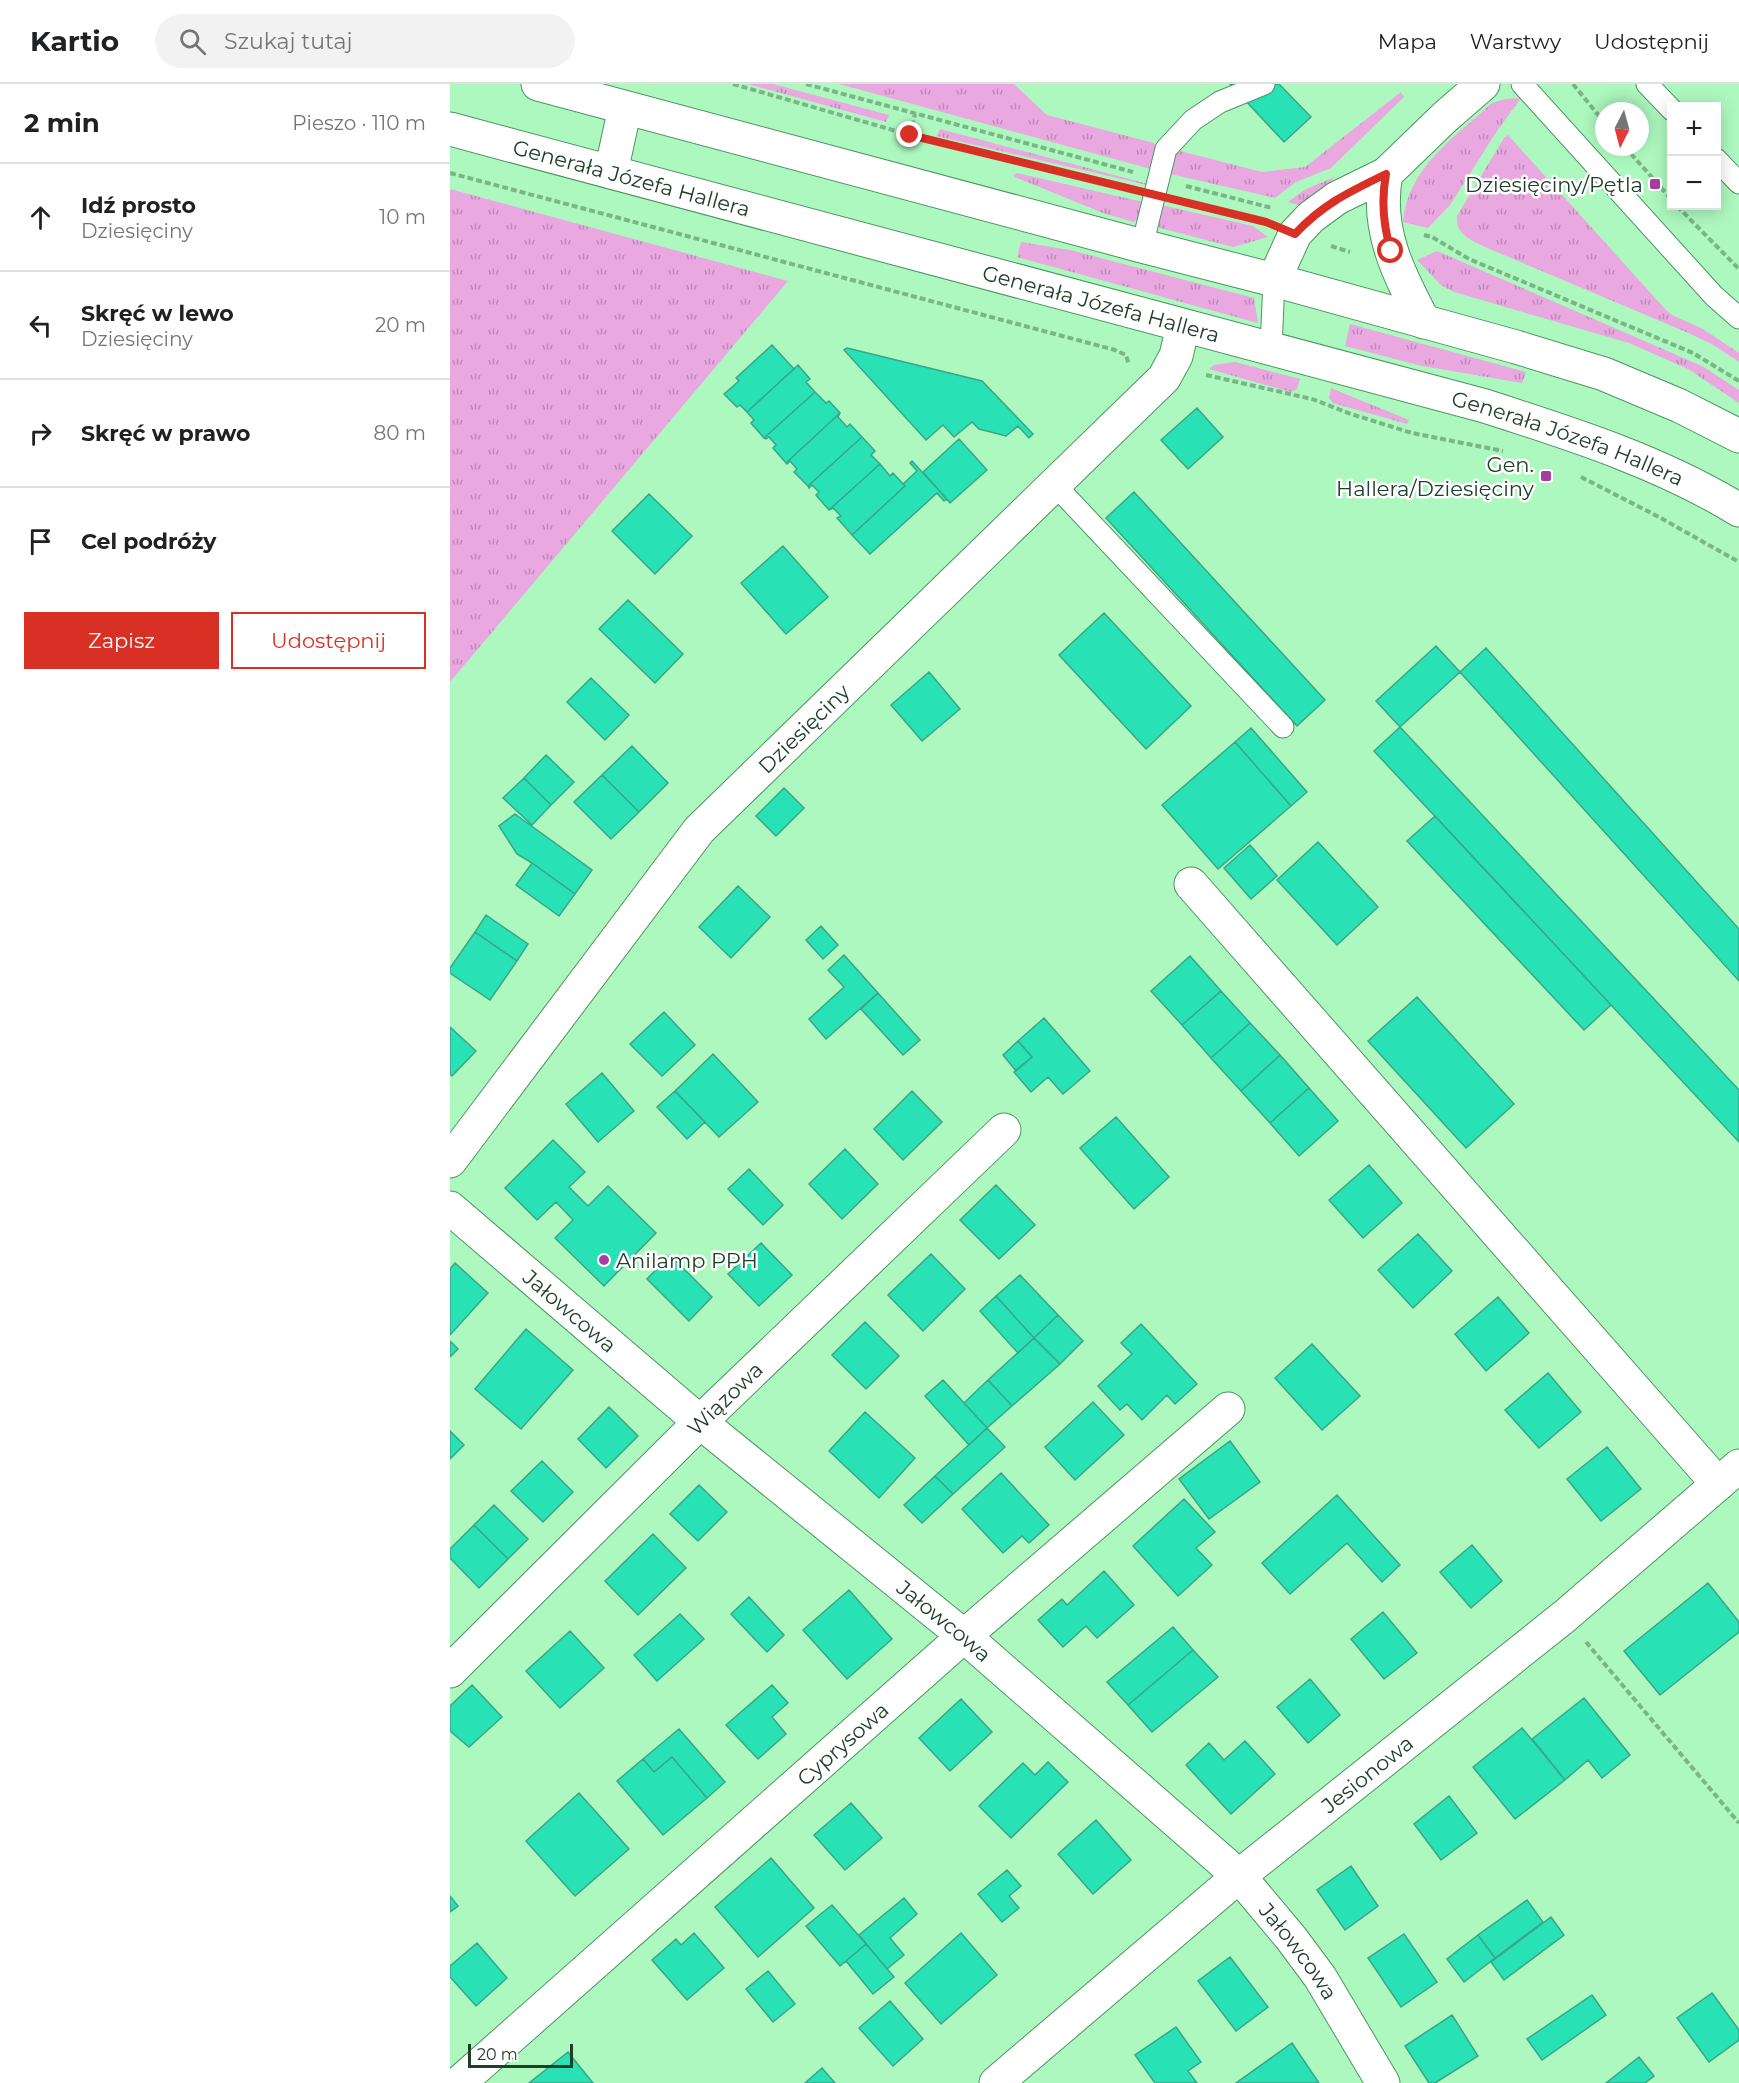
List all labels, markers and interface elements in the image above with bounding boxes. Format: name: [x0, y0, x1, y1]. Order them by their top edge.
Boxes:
search box: [155, 14, 575, 68]
text: Kartio: [30, 24, 119, 58]
icon: search: [176, 25, 209, 58]
text: Szukaj tutaj: [224, 28, 353, 55]
text: Mapa: [1378, 29, 1437, 54]
text: Warstwy: [1470, 29, 1561, 54]
text: Udostępnij: [1594, 29, 1709, 54]
north arrow: [1595, 102, 1649, 156]
map controls: [1667, 102, 1721, 210]
button: +: [1667, 102, 1721, 156]
text: 2 min: [24, 107, 100, 139]
text: Pieszo · 110 m: [292, 111, 426, 135]
route end: [896, 121, 922, 147]
street label: Generała Józefa Hallera: [510, 134, 753, 221]
button: −: [1667, 156, 1721, 210]
place label: Dziesięciny/Pętla: [1465, 172, 1643, 197]
marker: Dziesięciny/Pętla: [1648, 177, 1662, 191]
text: Idź prosto: [81, 192, 196, 219]
icon: ahead: [24, 201, 57, 234]
text: 10 m: [379, 205, 426, 229]
text: Dziesięciny: [81, 219, 193, 243]
route start: [1377, 237, 1403, 263]
street label: Generała Józefa Hallera: [980, 260, 1222, 347]
text: Skręć w lewo: [81, 300, 234, 327]
icon: left: [24, 309, 57, 342]
text: 20 m: [375, 313, 426, 337]
text: Dziesięciny: [81, 327, 193, 351]
street label: Generała Józefa Hallera: [1449, 385, 1688, 491]
icon: right: [24, 417, 57, 450]
text: Skręć w prawo: [81, 420, 250, 447]
text: 80 m: [374, 421, 426, 445]
place label: Gen. Hallera/Dziesięciny: [1336, 452, 1535, 501]
marker: Gen. Hallera/Dziesięciny: [1539, 469, 1553, 483]
icon: arrive: [24, 525, 57, 558]
text: Cel podróży: [81, 528, 217, 555]
button: Zapisz: [24, 612, 219, 669]
button: Udostępnij: [231, 612, 426, 669]
street label: Dziesięciny: [753, 678, 855, 778]
place label: Anilamp PPH: [616, 1248, 758, 1273]
marker: Anilamp PPH: [597, 1253, 611, 1267]
street label: Jałowcowa: [518, 1263, 622, 1358]
street label: Wiązowa: [682, 1356, 768, 1440]
street label: Jałowcowa: [891, 1574, 997, 1667]
street label: Cyprysowa: [792, 1697, 893, 1791]
street label: Jesionowa: [1316, 1730, 1418, 1819]
street label: Jałowcowa: [1254, 1897, 1343, 2004]
scale bar: [468, 2041, 573, 2068]
text: 20 m: [477, 2045, 518, 2064]

